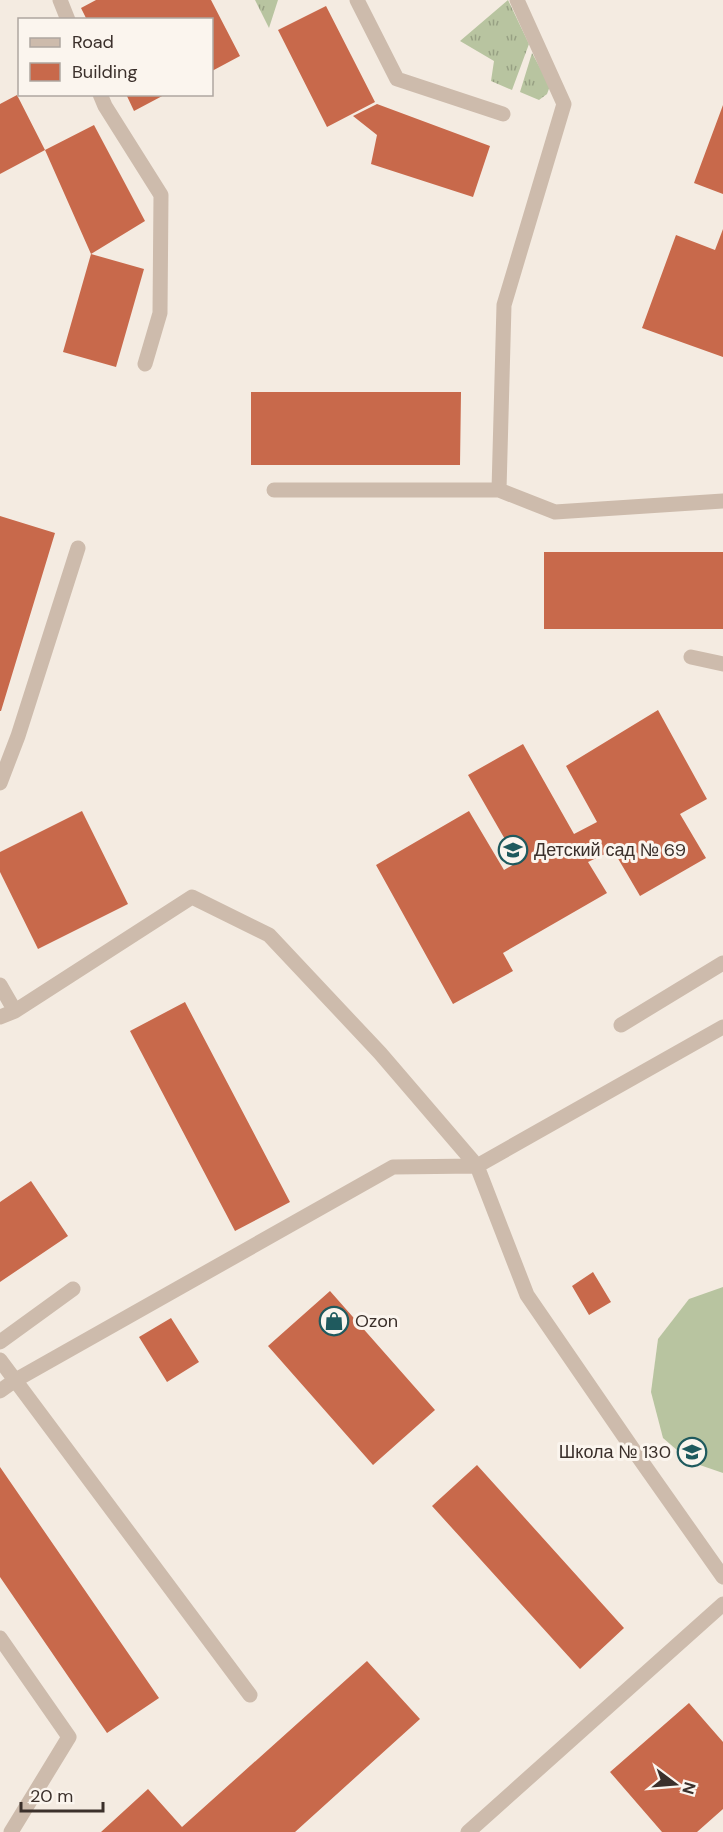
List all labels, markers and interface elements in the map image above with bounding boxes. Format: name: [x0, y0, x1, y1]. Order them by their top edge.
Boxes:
legend: [18, 18, 213, 96]
text: Road: [72, 30, 114, 54]
text: Building: [72, 60, 137, 84]
school or university icon: Детский сад № 69: [497, 834, 529, 866]
place label: Детский сад № 69: [534, 838, 686, 862]
shop icon: Ozon: [318, 1305, 350, 1337]
place label: Ozon: [355, 1309, 398, 1333]
school or university icon: Школа № 130: [676, 1436, 708, 1468]
place label: Школа № 130: [559, 1440, 671, 1464]
north arrow: [645, 1754, 705, 1814]
scale bar: [21, 1775, 104, 1813]
text: N: [677, 1779, 701, 1797]
text: 20 m: [30, 1784, 73, 1808]

